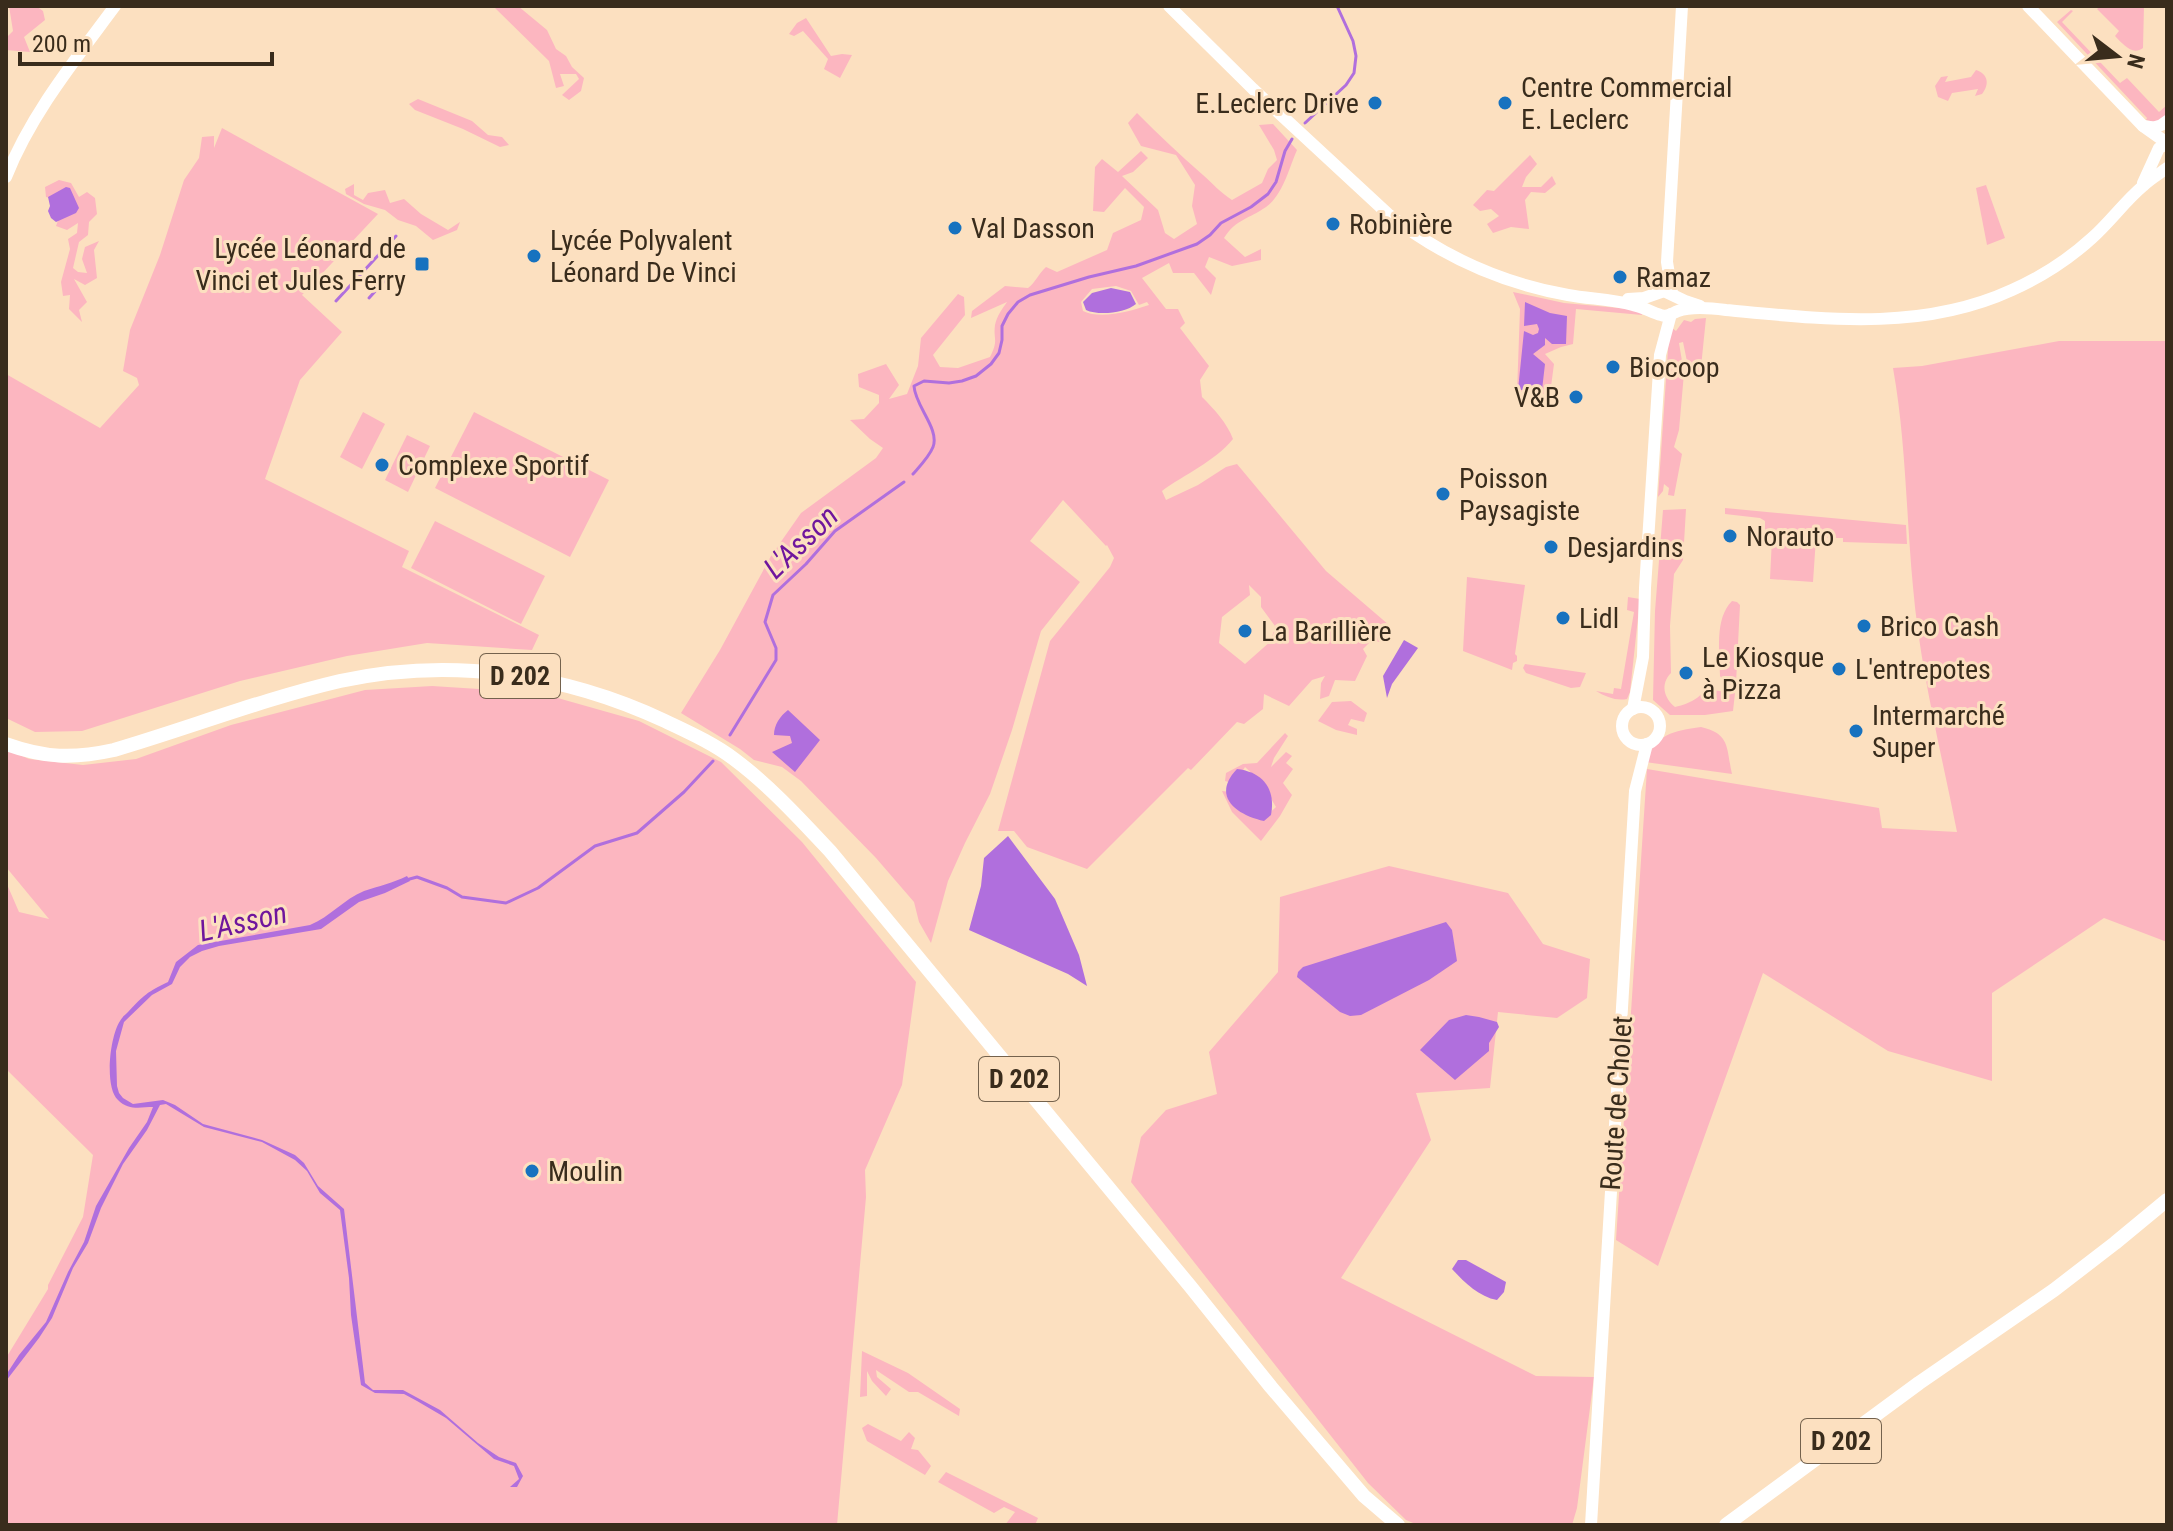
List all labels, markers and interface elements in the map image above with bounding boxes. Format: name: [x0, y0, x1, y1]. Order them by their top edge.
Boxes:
scale bar: [20, 16, 272, 66]
north arrow: [2077, 16, 2157, 96]
text: 200 m: [32, 30, 91, 58]
text: N: [2122, 51, 2150, 71]
place label: Centre Commercial E. Leclerc: [1521, 71, 1732, 136]
place label: E.Leclerc Drive: [1195, 87, 1359, 120]
marker: E.Leclerc Drive: [1366, 94, 1384, 112]
marker: Centre Commercial E. Leclerc: [1496, 94, 1514, 112]
place label: Robinière: [1349, 208, 1453, 241]
place label: Val Dasson: [971, 212, 1095, 245]
marker: Robinière: [1324, 215, 1342, 233]
marker: Val Dasson: [946, 219, 964, 237]
place label: Lycée Polyvalent Léonard De Vinci: [550, 224, 737, 289]
place label: Lycée Léonard de Vinci et Jules Ferry: [196, 232, 406, 297]
marker: Lycée Polyvalent Léonard De Vinci: [525, 247, 543, 265]
marker: Lycée Léonard de Vinci et Jules Ferry: [413, 255, 431, 273]
place label: Ramaz: [1636, 261, 1711, 294]
marker: Ramaz: [1611, 268, 1629, 286]
place label: Biocoop: [1629, 351, 1720, 384]
marker: Biocoop: [1604, 358, 1622, 376]
place label: V&B: [1514, 381, 1560, 414]
marker: V&B: [1567, 388, 1585, 406]
place label: Complexe Sportif: [398, 449, 589, 482]
marker: Complexe Sportif: [373, 456, 391, 474]
place label: Poisson Paysagiste: [1459, 462, 1580, 527]
marker: Poisson Paysagiste: [1434, 485, 1452, 503]
water label: L'Asson: [756, 498, 845, 585]
place label: Norauto: [1746, 520, 1834, 553]
marker: Norauto: [1721, 527, 1739, 545]
place label: Desjardins: [1567, 531, 1683, 564]
marker: Desjardins: [1542, 538, 1560, 556]
place label: Lidl: [1579, 602, 1619, 635]
marker: Lidl: [1554, 609, 1572, 627]
place label: Brico Cash: [1880, 610, 1999, 643]
place label: La Barillière: [1261, 615, 1392, 648]
marker: Brico Cash: [1855, 617, 1873, 635]
marker: La Barillière: [1236, 622, 1254, 640]
place label: Le Kiosque à Pizza: [1702, 641, 1824, 706]
place label: L'entrepotes: [1855, 653, 1991, 686]
road number: D 202: [480, 654, 560, 698]
marker: L'entrepotes: [1830, 660, 1848, 678]
marker: Le Kiosque à Pizza: [1677, 664, 1695, 682]
place label: Intermarché Super: [1872, 699, 2005, 764]
marker: Intermarché Super: [1847, 722, 1865, 740]
water label: L'Asson: [195, 894, 290, 949]
street label: Route de Cholet: [1594, 1015, 1639, 1191]
road number: D 202: [979, 1057, 1059, 1101]
place label: Moulin: [548, 1155, 623, 1188]
marker: Moulin: [523, 1162, 541, 1180]
road number: D 202: [1801, 1419, 1881, 1463]

